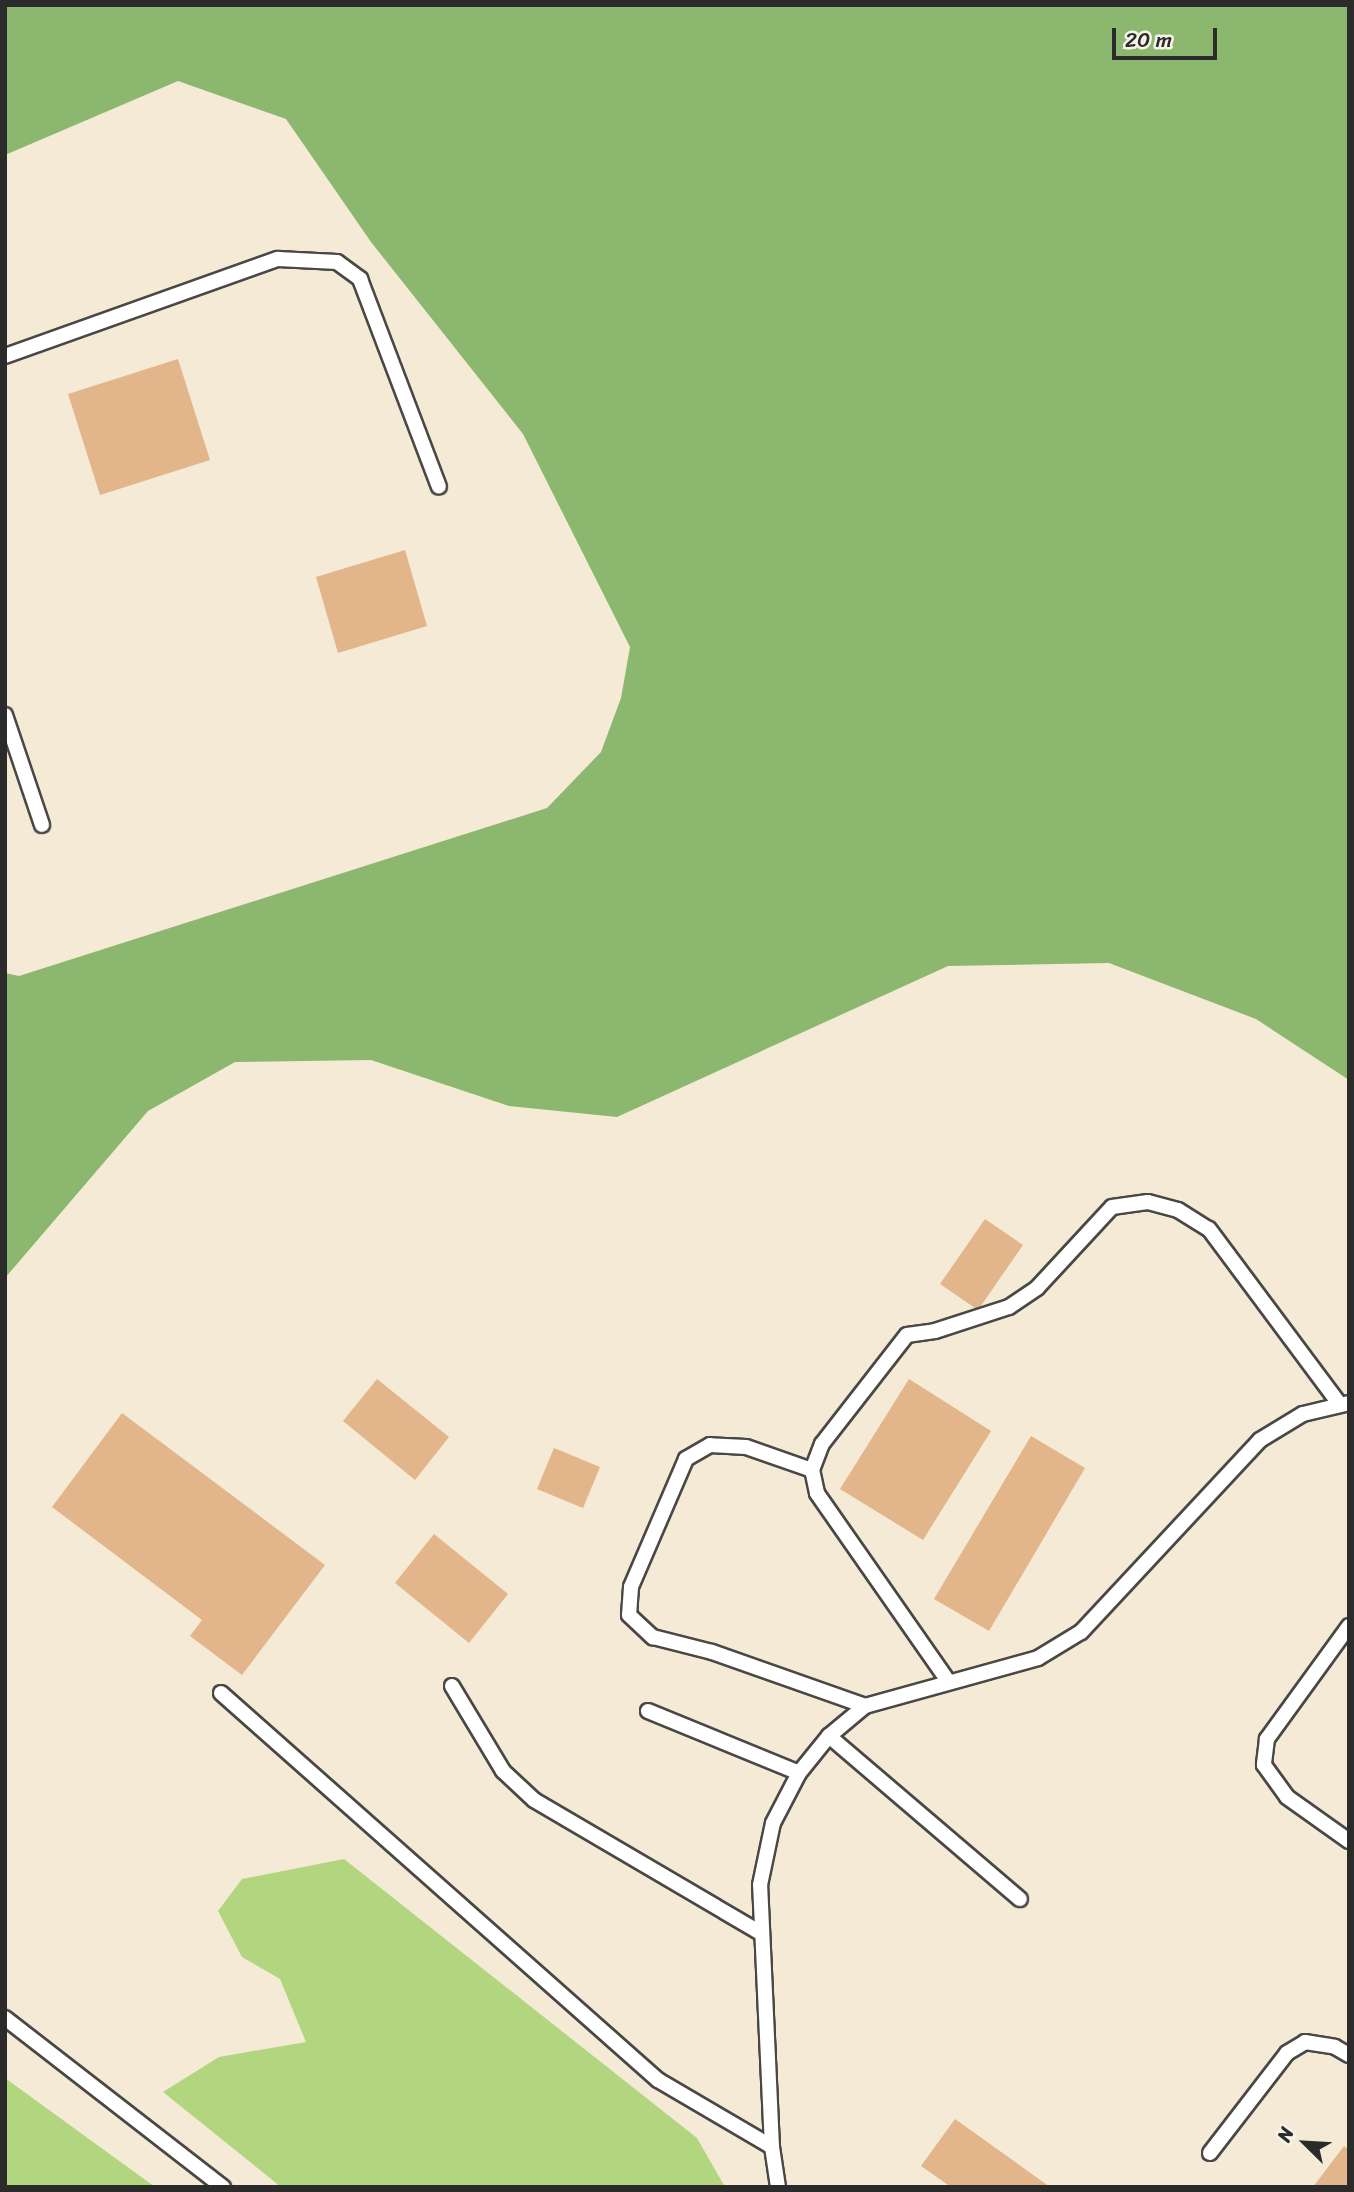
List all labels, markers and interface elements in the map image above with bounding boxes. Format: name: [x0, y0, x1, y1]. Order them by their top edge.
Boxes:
scale bar: [1116, 14, 1221, 58]
text: 20 m: [1125, 21, 1172, 59]
north arrow: [1270, 2108, 1340, 2178]
text: N: [1268, 2122, 1303, 2147]

